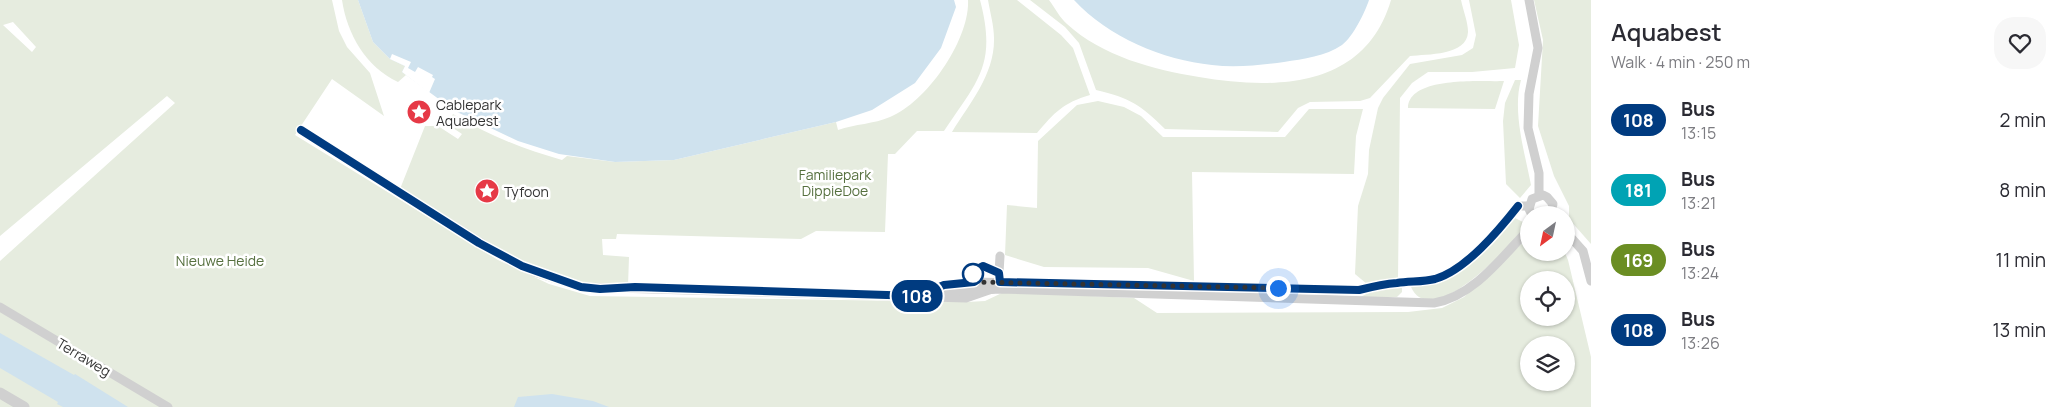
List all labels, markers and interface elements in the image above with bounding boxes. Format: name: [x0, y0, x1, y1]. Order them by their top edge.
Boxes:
text: Aquabest: [1611, 15, 1722, 48]
button: heart: [1994, 17, 2046, 69]
text: Walk · 4 min · 250 m: [1611, 51, 1750, 73]
place label: Cablepark Aquabest: [436, 95, 502, 130]
text: Bus: [1681, 96, 1715, 122]
place icon: Cablepark Aquabest: [406, 99, 432, 125]
text: 2 min: [2000, 107, 2046, 133]
text: 108: [1623, 108, 1654, 132]
text: 13:15: [1681, 122, 1716, 144]
park label: Familiepark DippieDoe: [799, 165, 872, 200]
text: Bus: [1681, 166, 1715, 192]
text: 8 min: [1999, 177, 2046, 203]
place icon: Tyfoon: [474, 178, 500, 204]
text: 181: [1625, 178, 1652, 202]
place label: Tyfoon: [504, 182, 549, 201]
text: 13:21: [1681, 192, 1716, 214]
north arrow: [1520, 206, 1575, 261]
map controls: [1520, 206, 1575, 391]
text: Bus: [1681, 236, 1715, 262]
text: 11 min: [1996, 247, 2046, 273]
text: 169: [1624, 248, 1653, 272]
park label: Nieuwe Heide: [176, 251, 264, 270]
text: 13:24: [1681, 262, 1719, 284]
unlabelled marker: [962, 263, 984, 285]
button: locate: [1520, 271, 1575, 326]
your location: [1266, 276, 1291, 301]
line badge: 108: [888, 280, 946, 312]
text: 108: [902, 284, 932, 308]
text: Bus: [1681, 306, 1715, 332]
text: 13 min: [1992, 317, 2046, 343]
text: 108: [1623, 318, 1654, 342]
text: 13:26: [1681, 332, 1720, 354]
street label: Terraweg: [54, 333, 114, 381]
button: layers: [1520, 336, 1575, 391]

